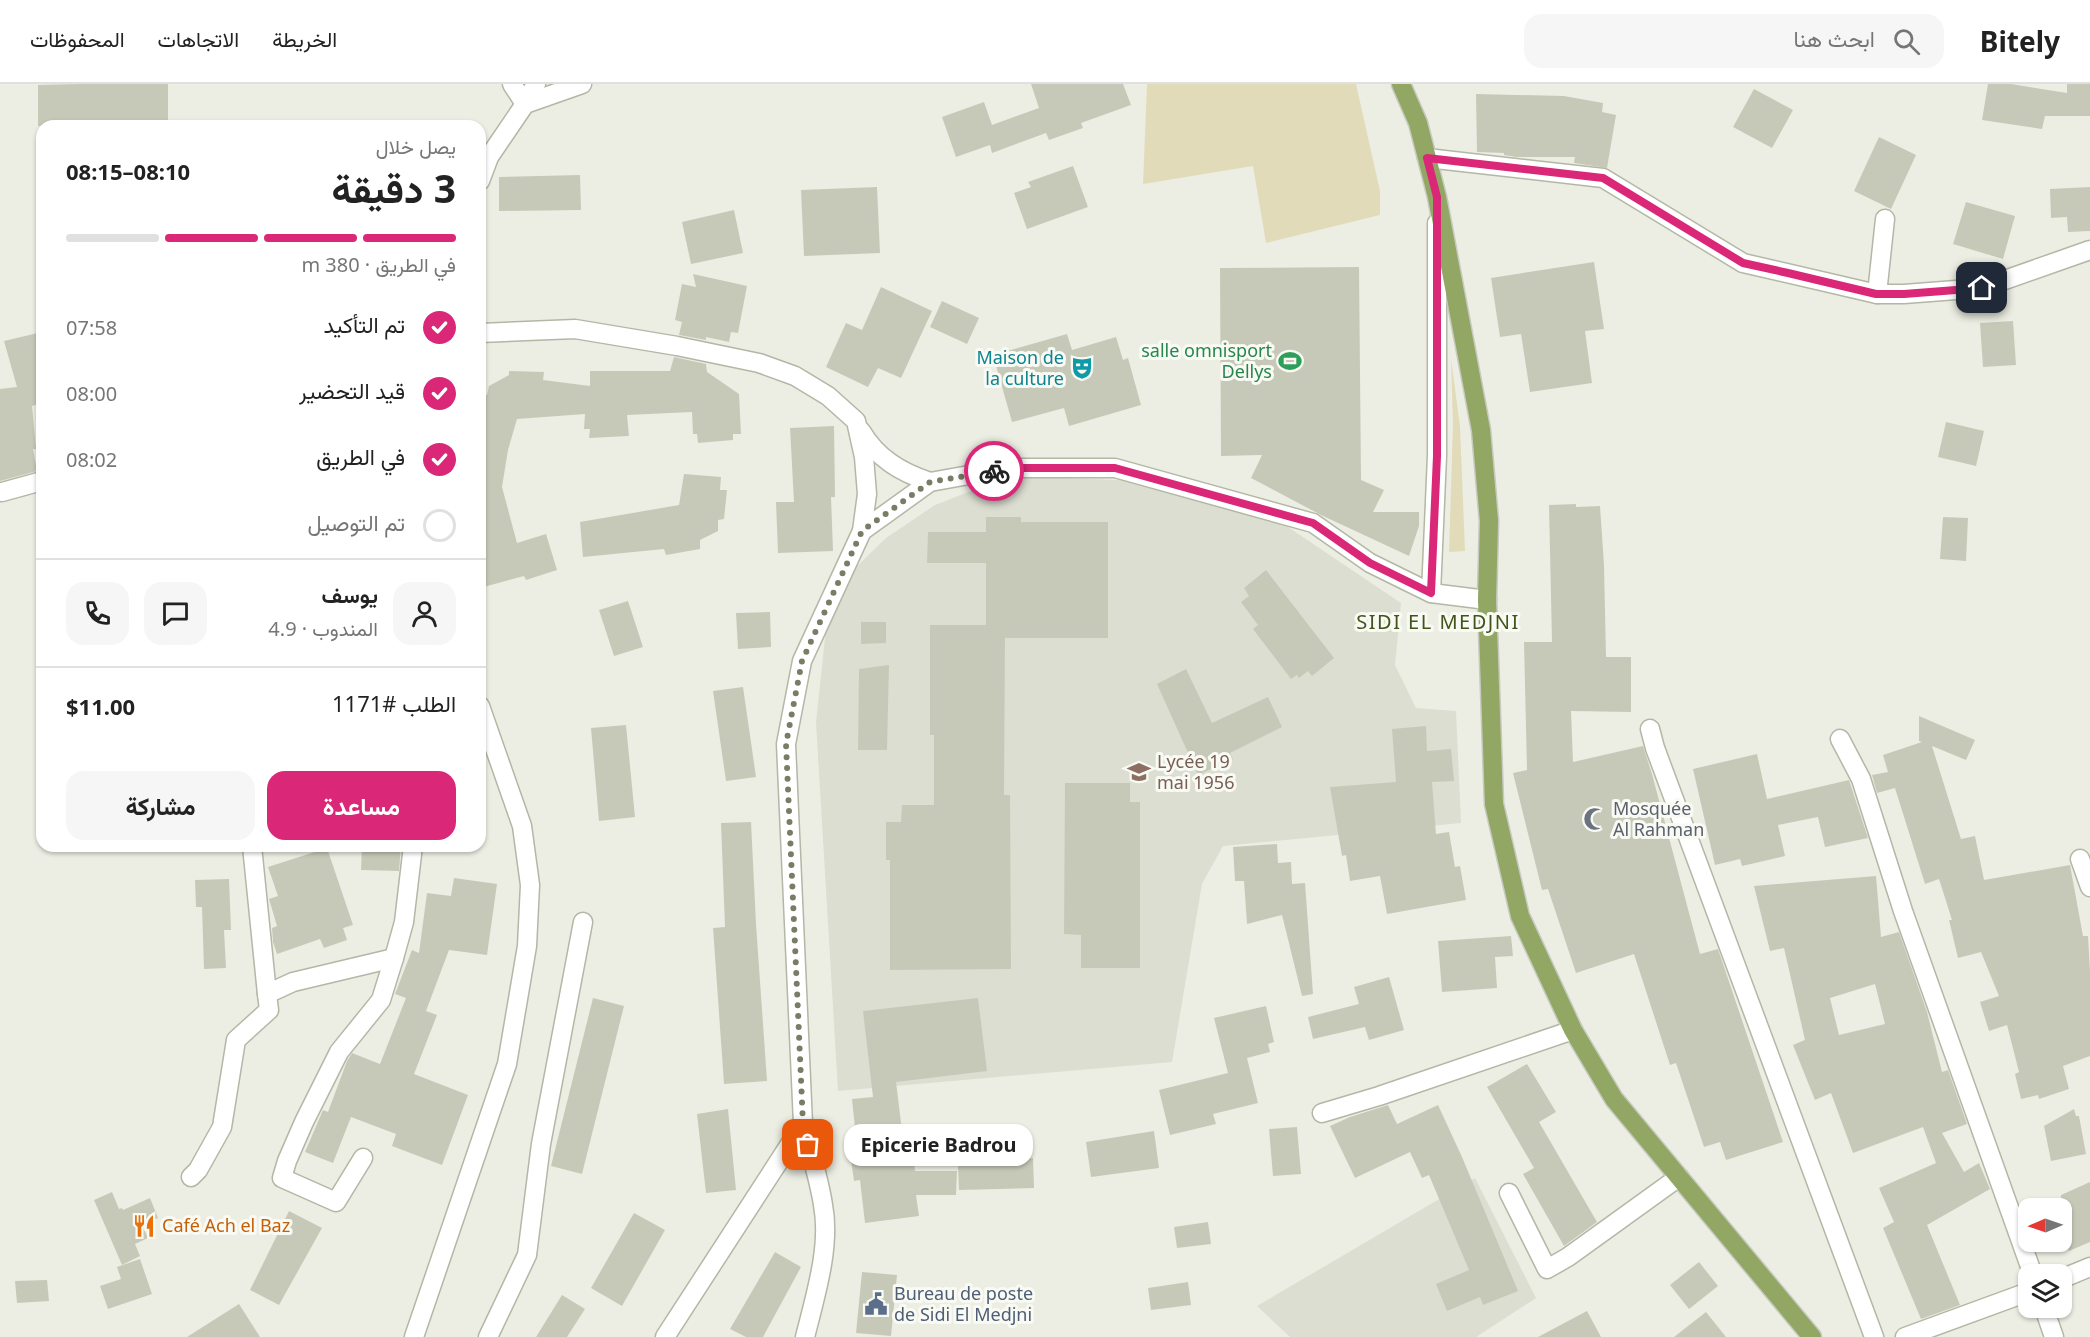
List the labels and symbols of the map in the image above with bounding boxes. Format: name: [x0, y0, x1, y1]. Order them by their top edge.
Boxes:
pin: [1956, 262, 2007, 313]
place label: salle omnisport Dellys: [1141, 338, 1272, 383]
place label: Maison de la culture: [976, 345, 1064, 390]
sports icon: salle omnisport Dellys: [1277, 348, 1303, 374]
theatre icon: Maison de la culture: [1069, 355, 1095, 381]
courier: [964, 441, 1024, 501]
district label: SIDI EL MEDJNI: [1356, 608, 1520, 635]
place label: Lycée 19 mai 1956: [1157, 749, 1234, 794]
school or university icon: Lycée 19 mai 1956: [1126, 759, 1152, 785]
place label: Mosquée Al Rahman: [1613, 796, 1704, 841]
mosque icon: Mosquée Al Rahman: [1582, 806, 1608, 832]
pin: [782, 1119, 833, 1170]
callout: Epicerie Badrou: [844, 1124, 1033, 1166]
north arrow: [2018, 1198, 2072, 1252]
restaurant icon: Café Ach el Baz: [131, 1213, 157, 1239]
place label: Café Ach el Baz: [162, 1213, 290, 1237]
place label: Bureau de poste de Sidi El Medjni: [894, 1281, 1033, 1326]
public building icon: Bureau de poste de Sidi El Medjni: [863, 1291, 889, 1317]

